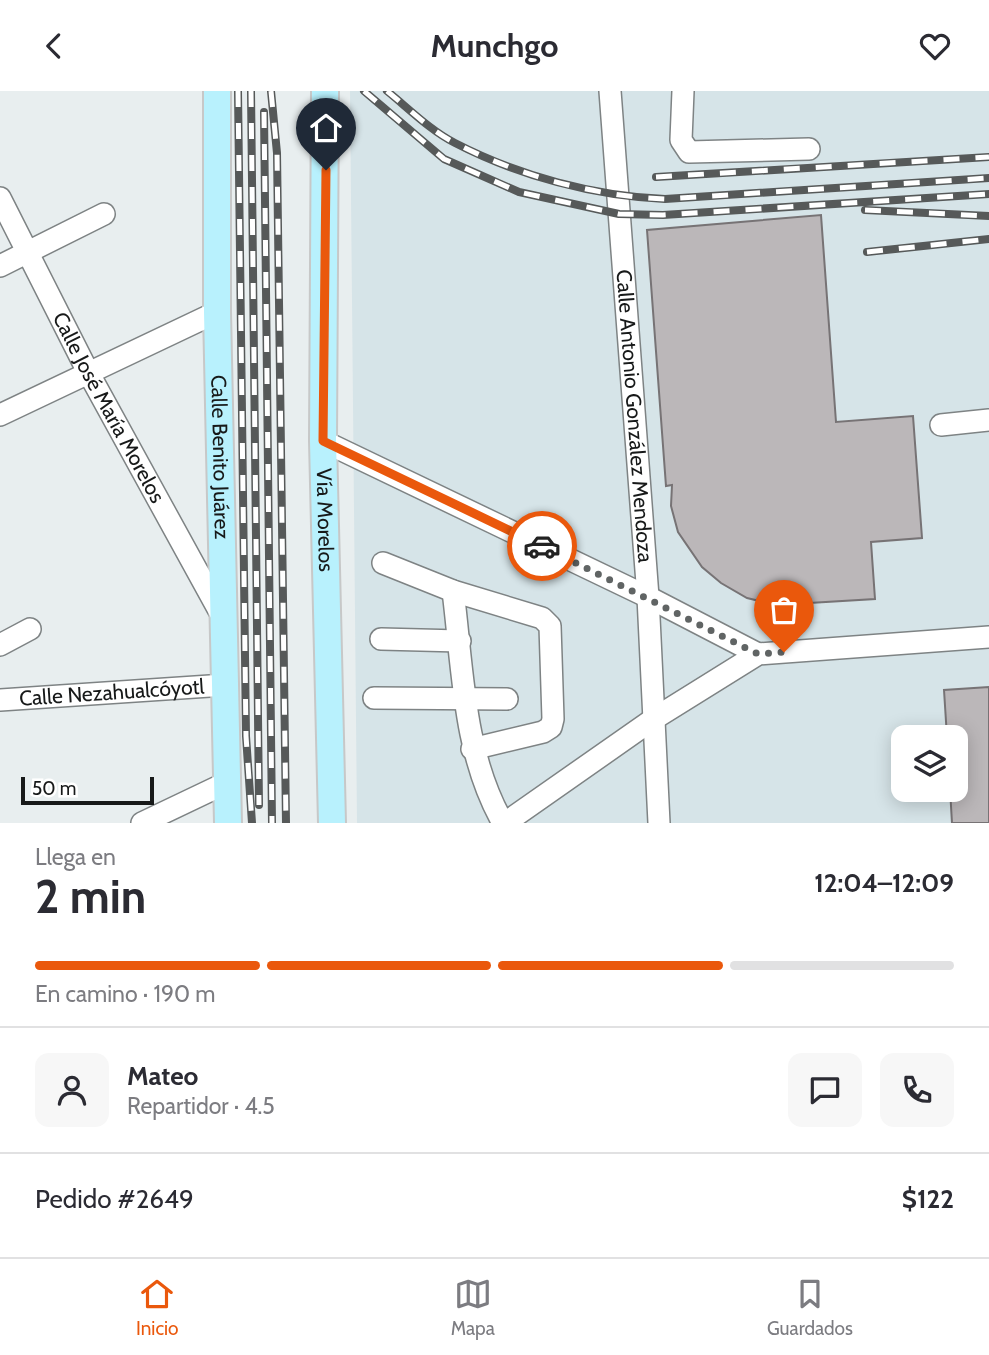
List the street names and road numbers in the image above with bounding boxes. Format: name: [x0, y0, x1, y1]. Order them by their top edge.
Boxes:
street label: Calle Antonio González Mendoza: [611, 269, 658, 564]
street label: Calle José María Morelos: [48, 308, 170, 507]
street label: Calle Benito Juárez: [206, 374, 235, 540]
street label: Vía Morelos: [312, 468, 339, 572]
street label: Calle Nezahualcóyotl: [18, 673, 205, 711]

